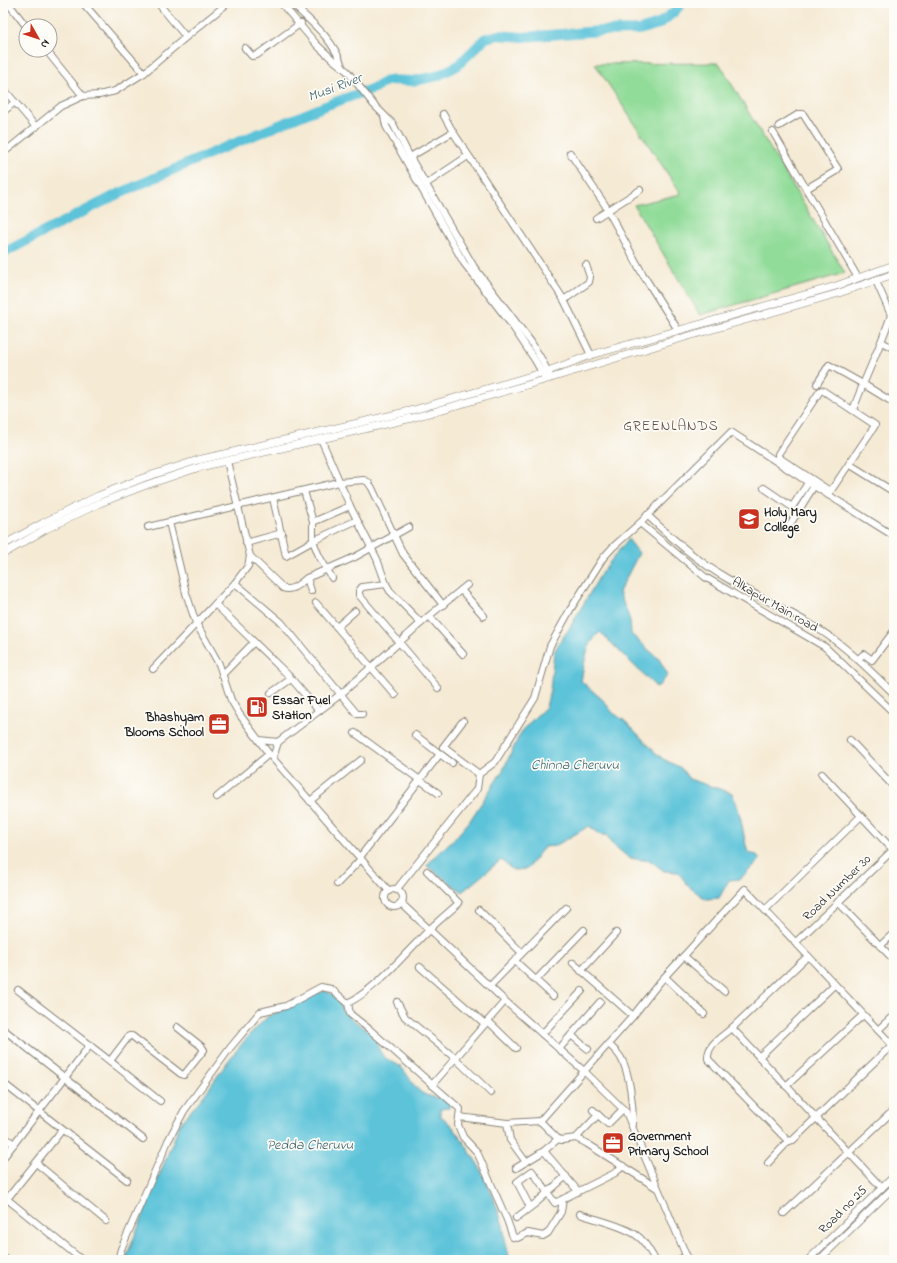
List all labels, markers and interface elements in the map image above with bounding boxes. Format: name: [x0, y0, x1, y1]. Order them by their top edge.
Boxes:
north arrow: [18, 18, 58, 58]
text: N: [36, 36, 54, 52]
water label: Musi River: [305, 68, 367, 108]
district label: GREENLANDS: [623, 416, 719, 437]
place label: Holy Mary College: [764, 503, 817, 539]
school or university icon: Holy Mary College: [736, 506, 762, 532]
street label: Alkapur Main road: [728, 573, 822, 638]
place label: Essar Fuel Station: [272, 691, 330, 725]
fuel station icon: Essar Fuel Station: [244, 694, 270, 720]
place label: Bhashyam Blooms School: [124, 708, 204, 742]
office icon: Bhashyam Blooms School: [206, 711, 232, 737]
water label: Chinna Cheruvu: [531, 755, 619, 776]
street label: Road Number 30: [798, 850, 876, 926]
place label: Government Primary School: [628, 1127, 708, 1163]
office icon: Government Primary School: [600, 1130, 626, 1156]
water label: Pedda Cheruvu: [267, 1135, 353, 1156]
street label: Road no 25: [814, 1181, 872, 1239]

